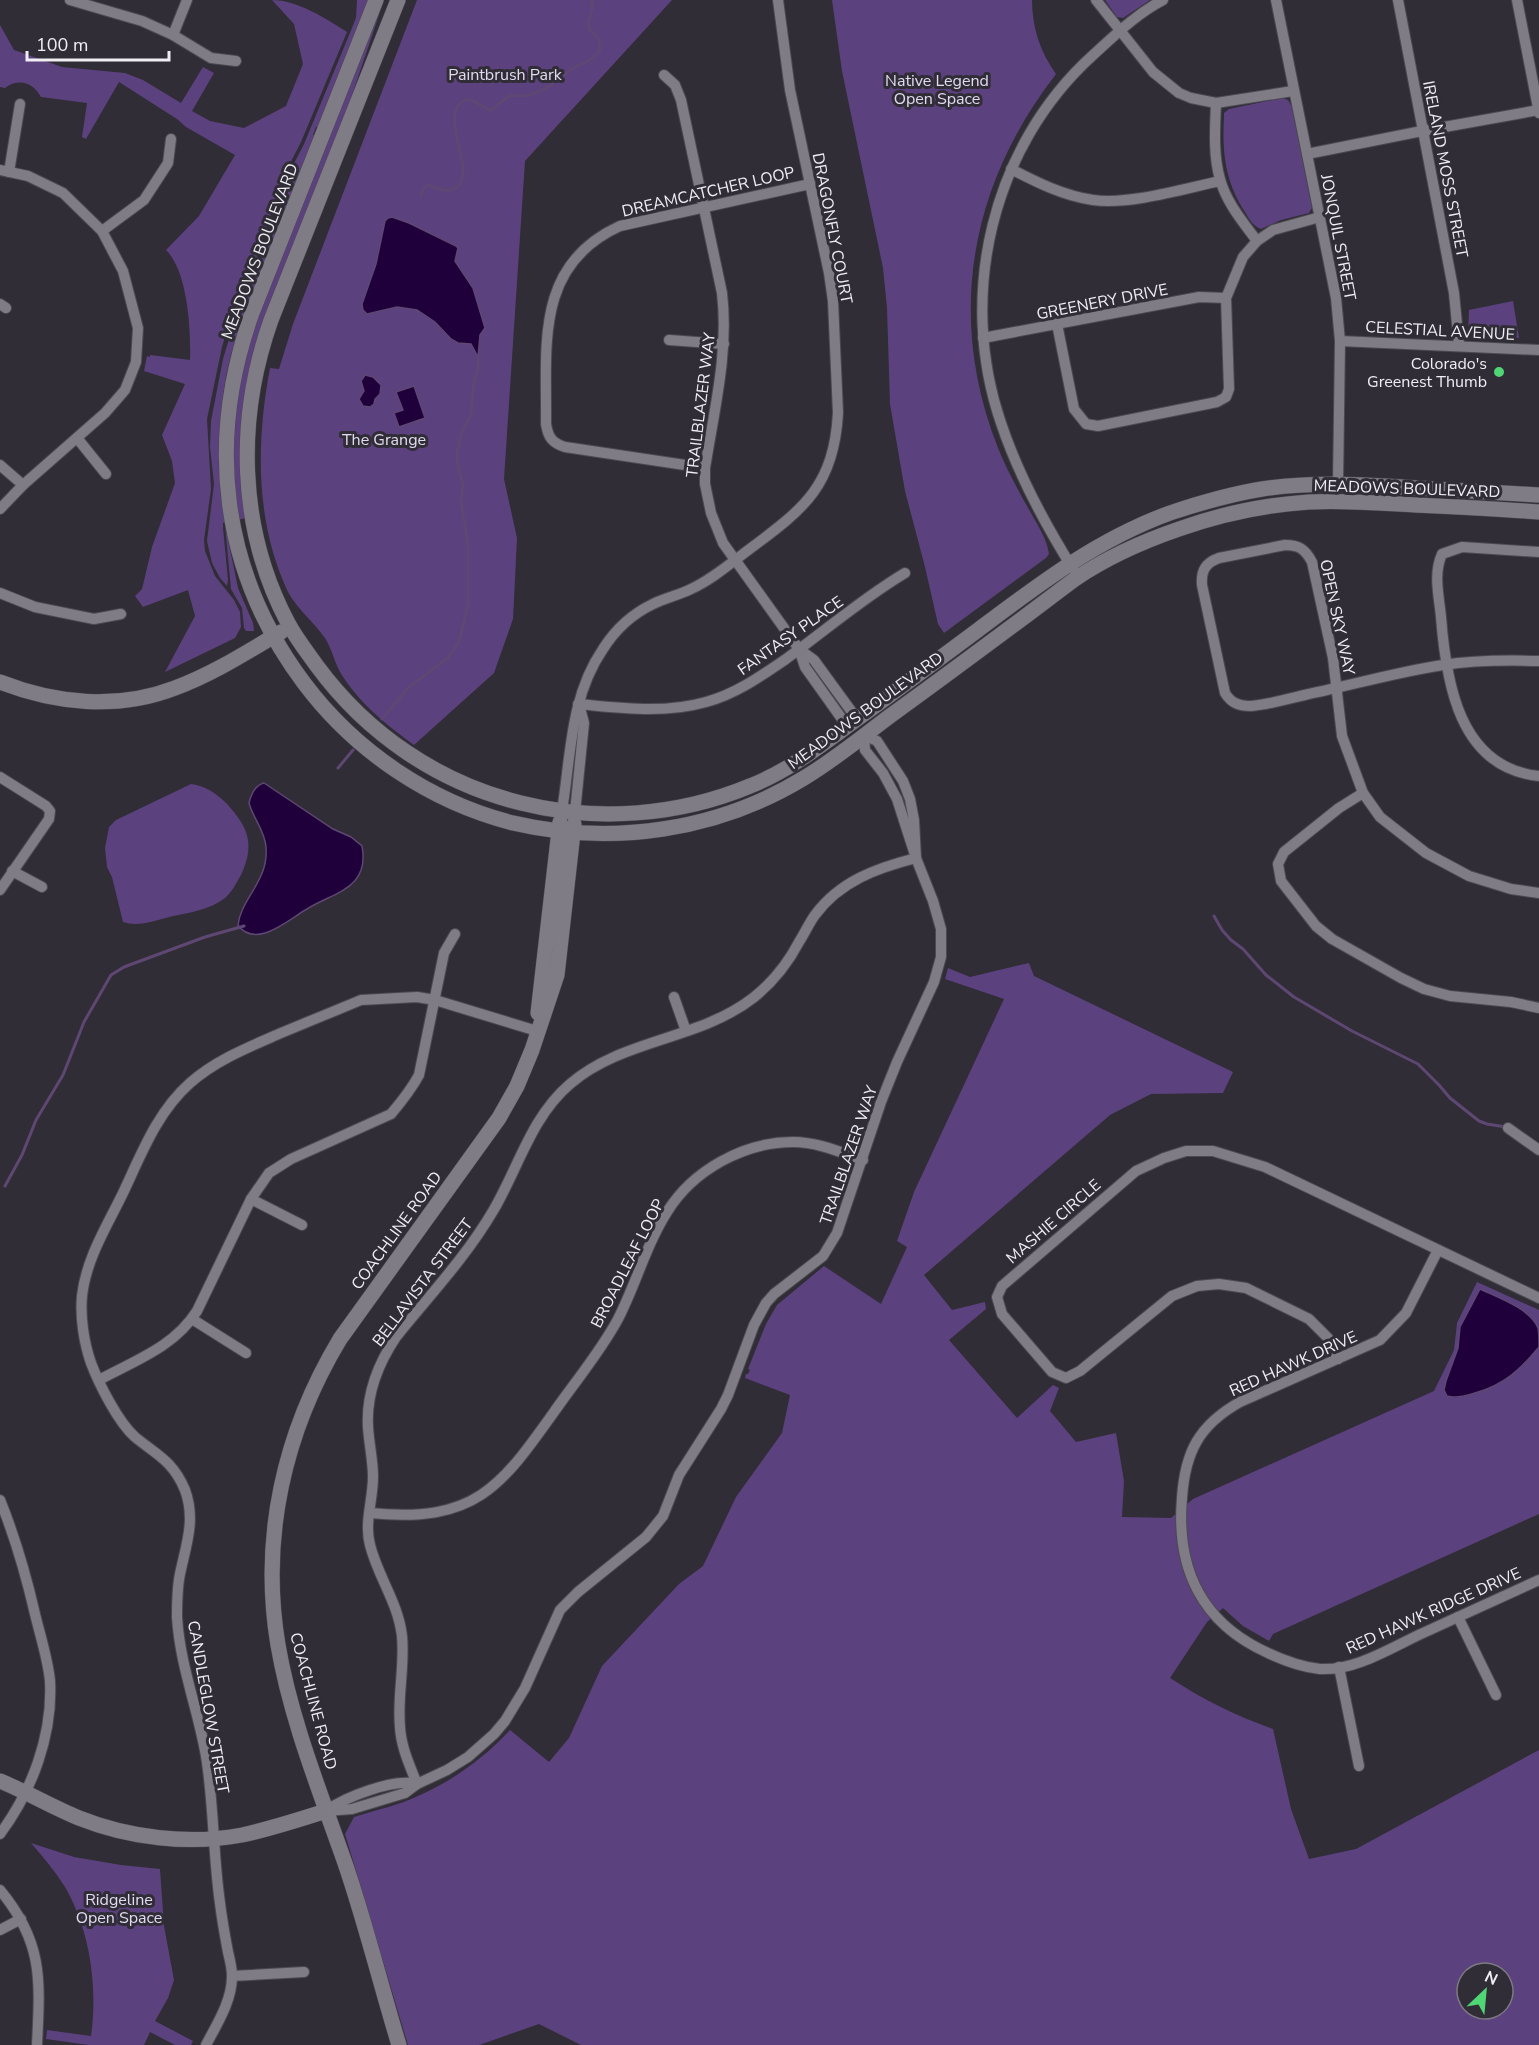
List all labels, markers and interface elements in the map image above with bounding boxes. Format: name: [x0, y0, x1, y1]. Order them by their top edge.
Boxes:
scale bar: [27, 24, 170, 62]
text: 100 m: [36, 33, 88, 57]
park label: Paintbrush Park: [448, 64, 563, 86]
park label: Native Legend Open Space: [885, 70, 989, 110]
street label: IRELAND MOSS STREET: [1417, 79, 1473, 260]
street label: DRAGONFLY COURT: [807, 151, 858, 306]
street label: MEADOWS BOULEVARD: [216, 160, 304, 342]
street label: DREAMCATCHER LOOP: [620, 161, 797, 223]
street label: JONQUIL STREET: [1315, 171, 1361, 303]
street label: GREENERY DRIVE: [1035, 278, 1170, 326]
street label: CELESTIAL AVENUE: [1365, 316, 1515, 346]
street label: TRAILBLAZER WAY: [681, 331, 721, 479]
place label: Colorado's Greenest Thumb: [1367, 353, 1487, 393]
marker: Colorado's Greenest Thumb: [1492, 365, 1506, 379]
park label: The Grange: [342, 429, 426, 451]
street label: MEADOWS BOULEVARD: [1313, 475, 1501, 503]
street label: OPEN SKY WAY: [1314, 557, 1360, 677]
street label: FANTASY PLACE: [733, 591, 848, 681]
street label: MEADOWS BOULEVARD: [784, 647, 948, 775]
street label: TRAILBLAZER WAY: [815, 1082, 883, 1228]
street label: COACHLINE ROAD: [346, 1167, 447, 1294]
street label: MASHIE CIRCLE: [1002, 1174, 1106, 1269]
street label: BROADLEAF LOOP: [586, 1195, 670, 1332]
street label: BELLAVISTA STREET: [367, 1214, 478, 1351]
street label: RED HAWK DRIVE: [1226, 1326, 1361, 1402]
street label: RED HAWK RIDGE DRIVE: [1342, 1562, 1524, 1659]
street label: CANDLEGLOW STREET: [182, 1619, 234, 1796]
street label: COACHLINE ROAD: [284, 1630, 342, 1772]
park label: Ridgeline Open Space: [76, 1889, 162, 1929]
north arrow: [1455, 1961, 1515, 2021]
text: N: [1481, 1966, 1501, 1991]

